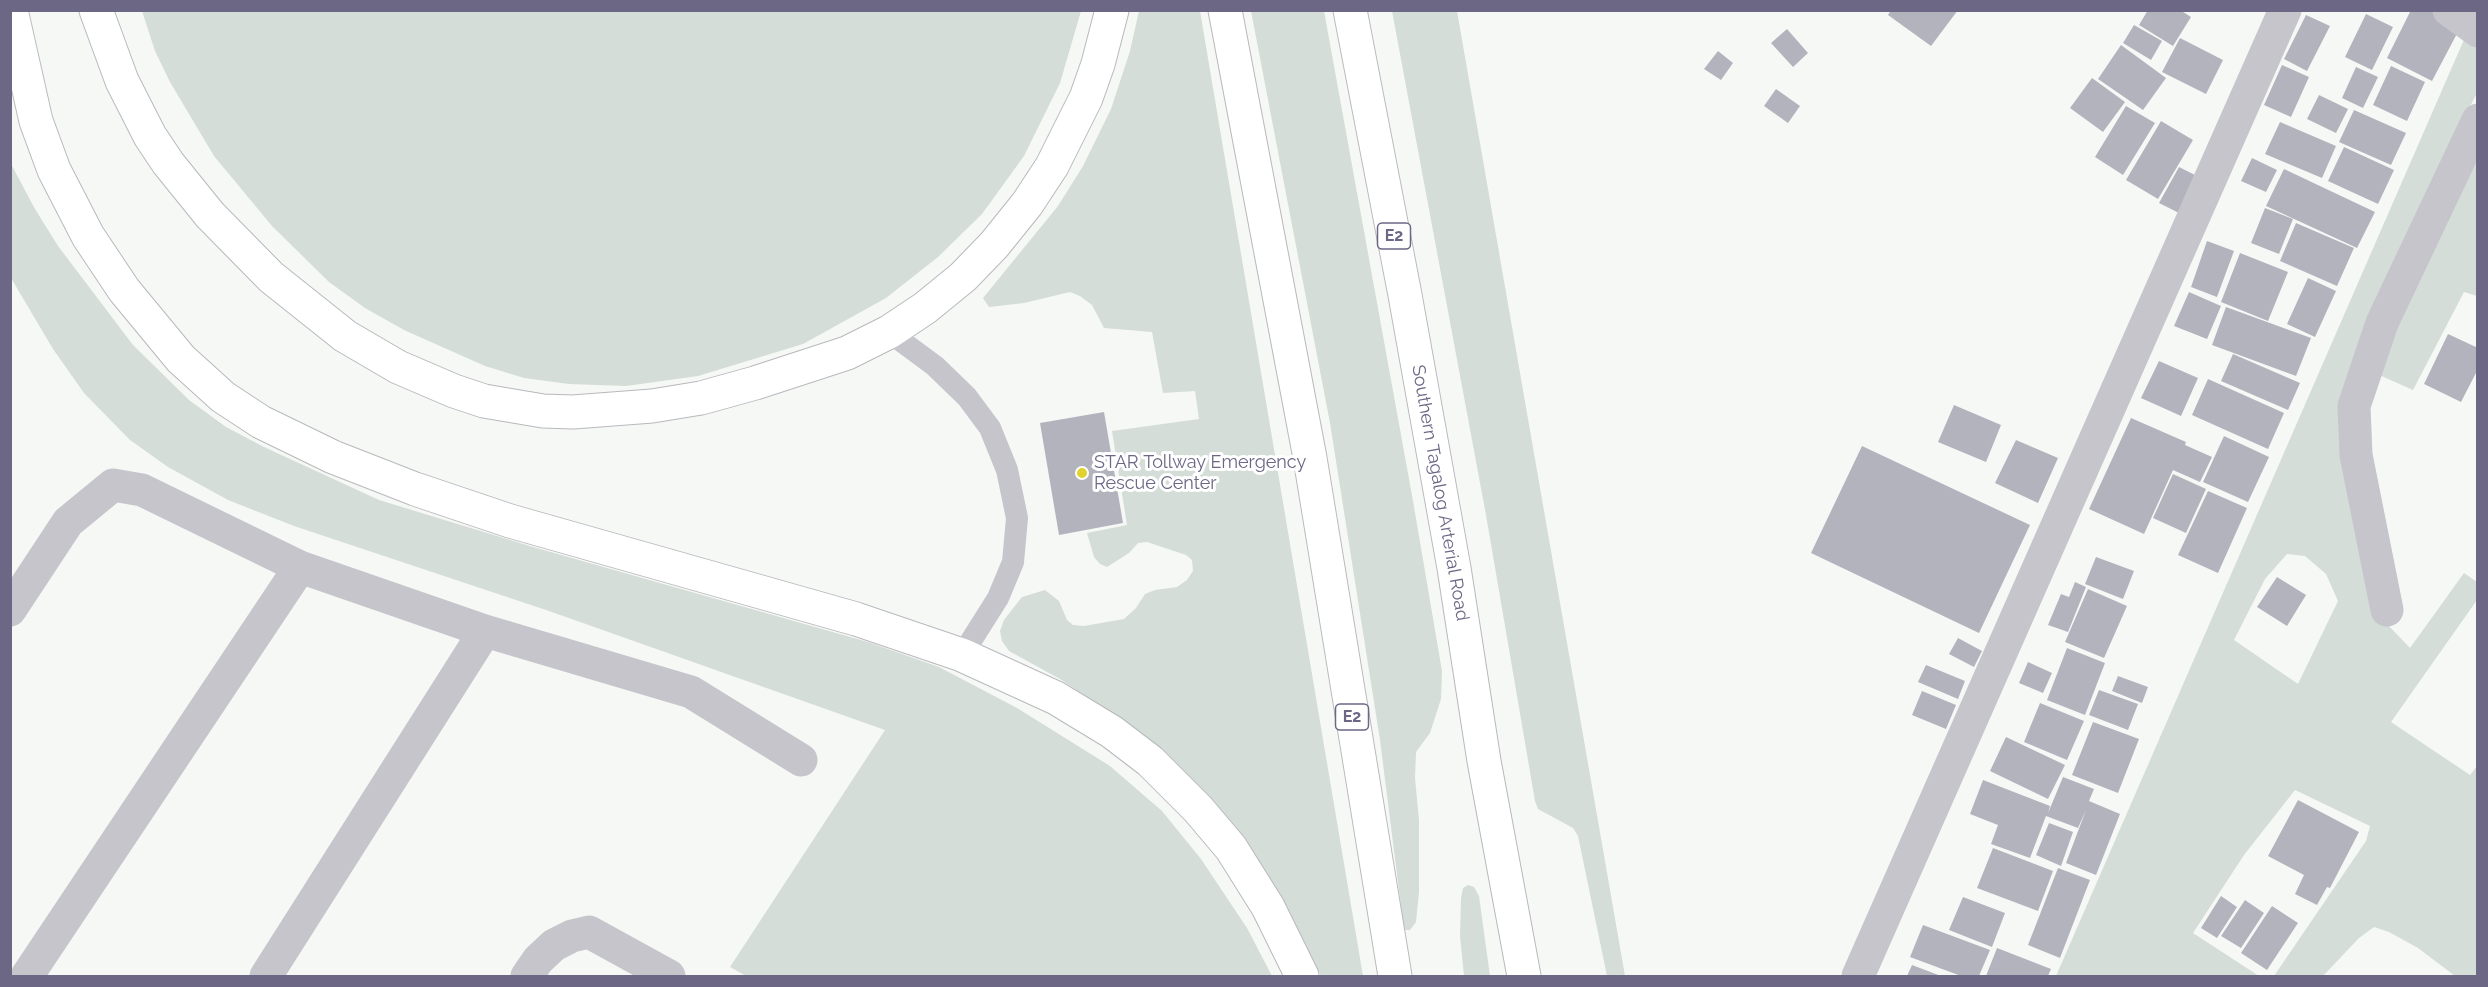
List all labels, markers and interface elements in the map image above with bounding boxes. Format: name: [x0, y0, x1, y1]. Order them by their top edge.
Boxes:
road number: E2: [1378, 223, 1410, 249]
street label: Southern Tagalog Arterial Road: [1407, 363, 1473, 623]
place label: STAR Tollway Emergency Rescue Center: [1094, 452, 1306, 494]
marker: STAR Tollway Emergency Rescue Center: [1075, 466, 1089, 480]
road number: E2: [1336, 704, 1368, 730]

